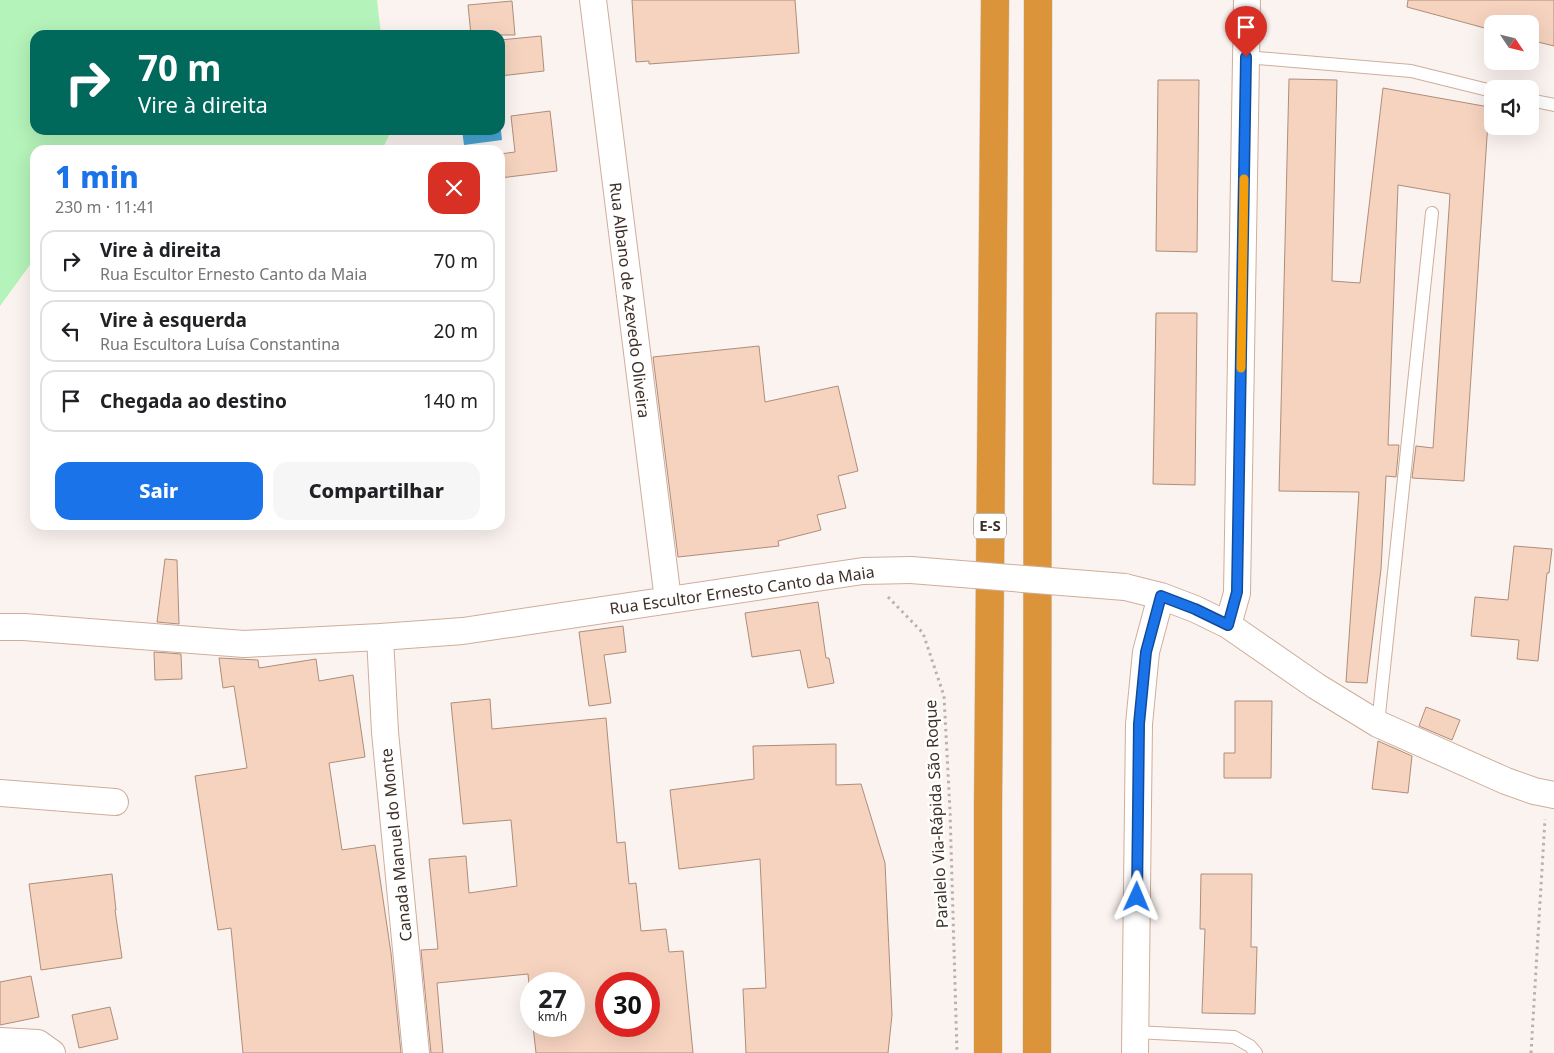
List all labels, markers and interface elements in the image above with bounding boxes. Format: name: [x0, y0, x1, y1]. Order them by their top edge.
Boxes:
pin: [1225, 6, 1267, 57]
icon: arrive: [1232, 13, 1260, 41]
north arrow: [1484, 15, 1539, 70]
map controls: [1484, 15, 1539, 135]
text: 70 m: [138, 44, 221, 91]
icon: right: [55, 50, 120, 115]
button: sound: [1484, 80, 1539, 135]
text: Vire à direita: [138, 89, 268, 119]
text: 1 min: [55, 156, 139, 197]
button: close: [428, 162, 480, 214]
street label: Rua Albano de Azevedo Oliveira: [605, 181, 655, 419]
text: 230 m · 11:41: [55, 196, 155, 218]
text: Vire à direita: [100, 237, 221, 263]
icon: right: [57, 247, 85, 275]
text: 70 m: [434, 248, 478, 274]
text: Rua Escultor Ernesto Canto da Maia: [100, 263, 367, 285]
text: Vire à esquerda: [100, 307, 247, 333]
icon: left: [57, 317, 85, 345]
text: 20 m: [434, 318, 478, 344]
text: Rua Escultora Luísa Constantina: [100, 333, 340, 355]
icon: arrive: [57, 387, 85, 415]
text: Chegada ao destino: [100, 388, 287, 414]
text: 140 m: [423, 388, 478, 414]
button: Sair: [55, 462, 263, 520]
button: Compartilhar: [273, 462, 480, 520]
road number: E-S: [974, 514, 1006, 538]
street label: Rua Escultor Ernesto Canto da Maia: [608, 561, 876, 619]
street label: Paralelo Via-Rápida São Roque: [919, 699, 953, 929]
street label: Canada Manuel do Monte: [375, 747, 417, 943]
position arrow: [1110, 870, 1162, 922]
speed limit sign: 30: [595, 972, 660, 1037]
text: 27: [538, 981, 567, 1015]
text: km/h: [538, 1008, 567, 1025]

